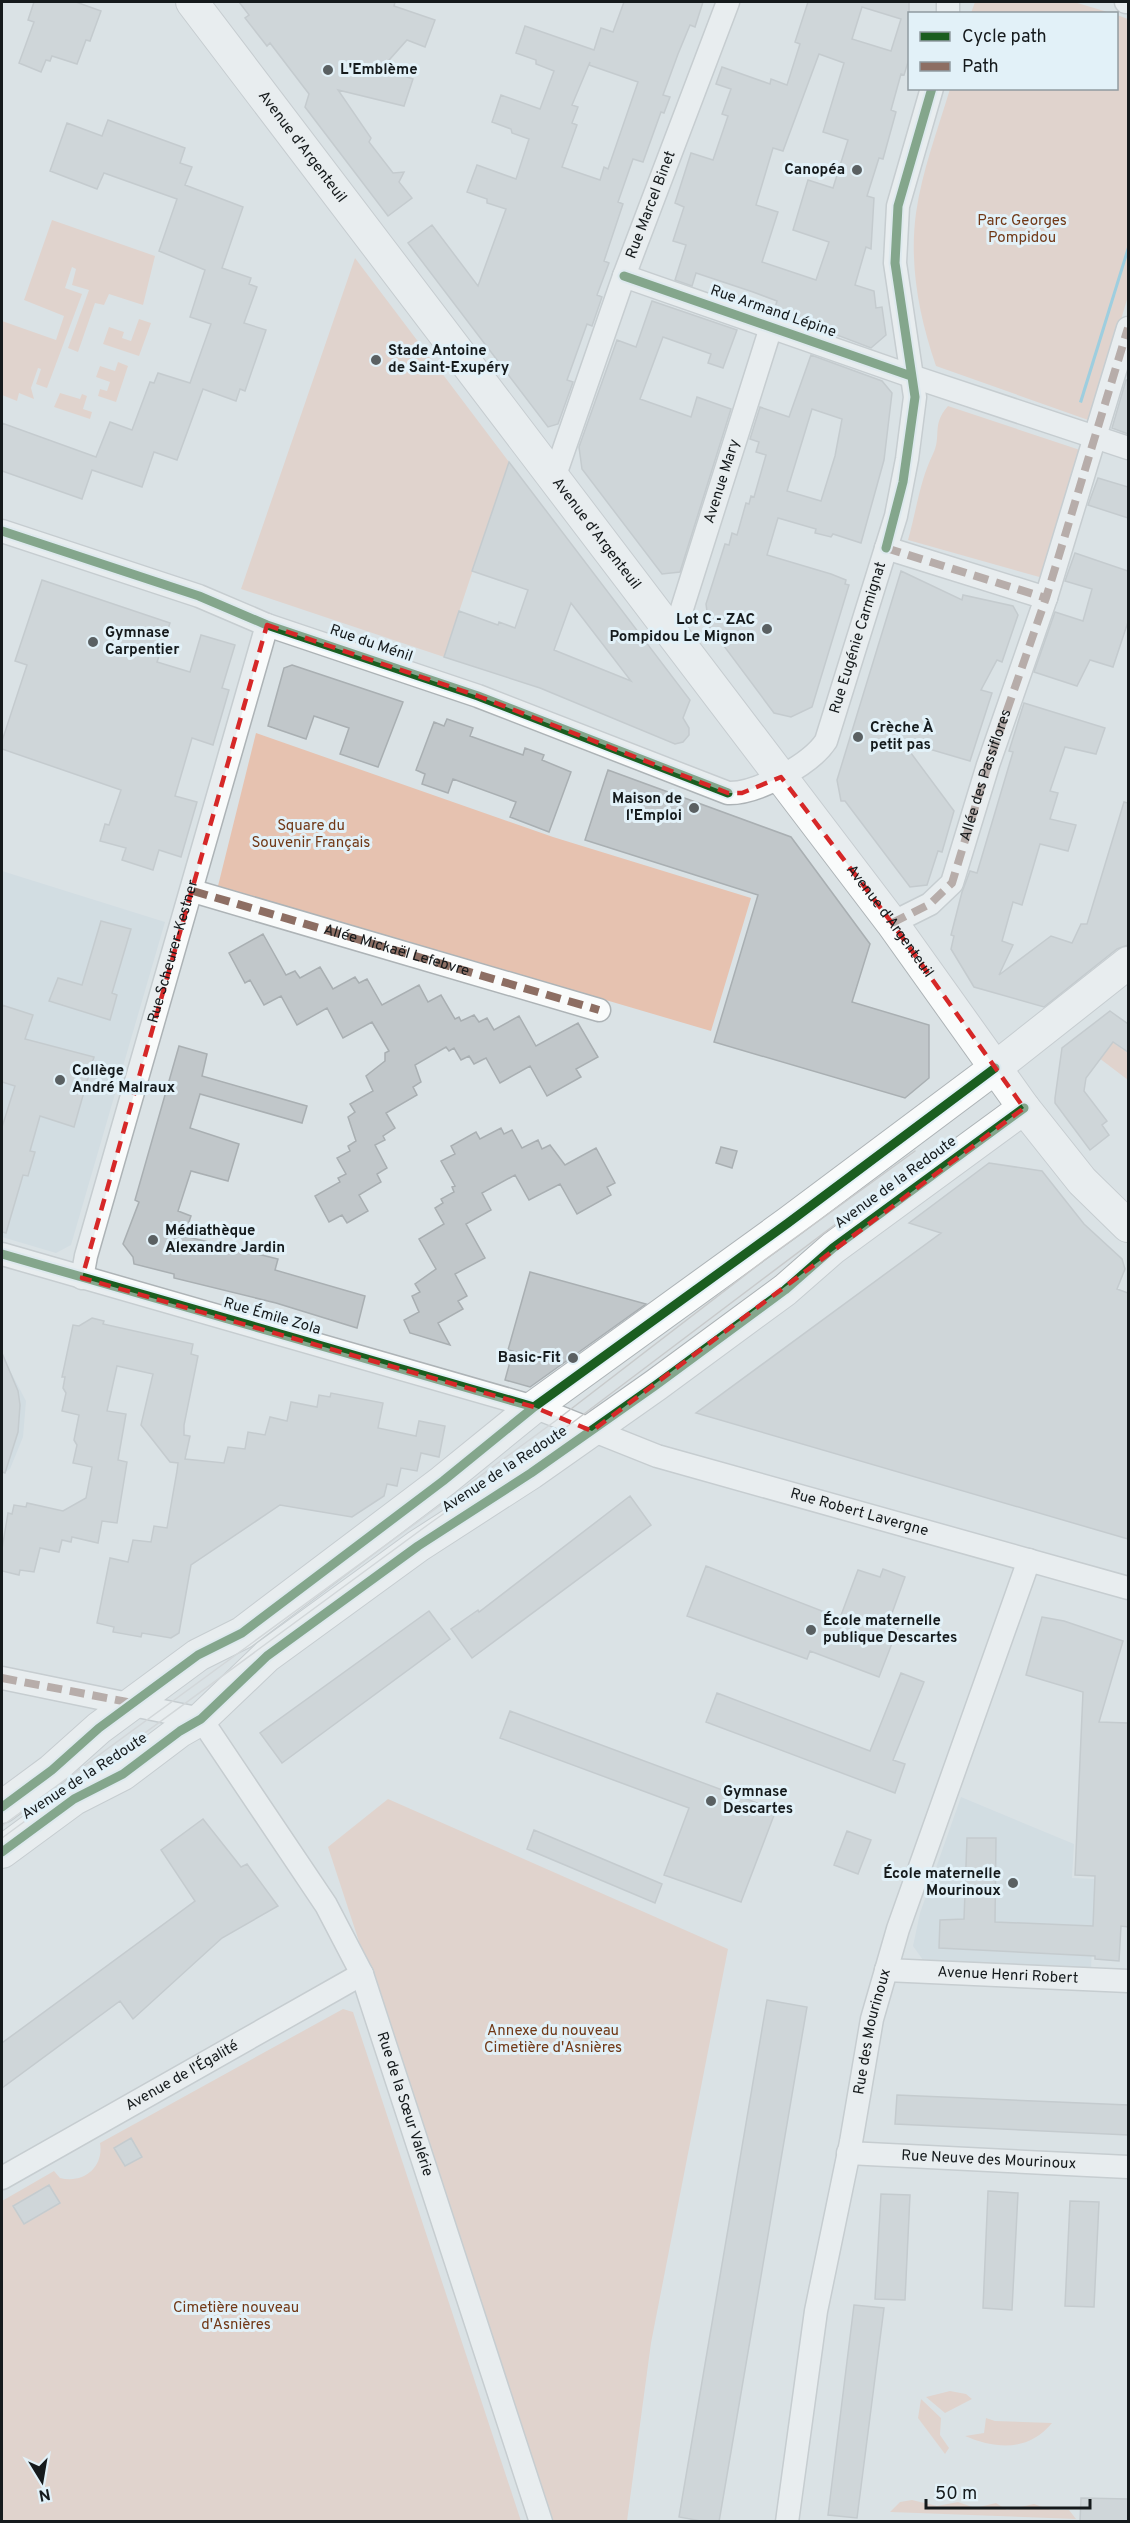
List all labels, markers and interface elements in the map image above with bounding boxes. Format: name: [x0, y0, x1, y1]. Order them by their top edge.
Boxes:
legend: [908, 12, 1118, 90]
text: Cycle path: [962, 26, 1047, 49]
text: Path: [962, 56, 999, 79]
place label: L'Emblème: [340, 61, 418, 80]
marker: L'Emblème: [321, 63, 335, 77]
street label: Avenue d'Argenteuil: [254, 87, 351, 207]
street label: Rue Marcel Binet: [622, 148, 680, 261]
place label: Canopéa: [784, 161, 845, 180]
marker: Canopéa: [850, 163, 864, 177]
park label: Parc Georges Pompidou: [977, 212, 1067, 248]
street label: Rue Armand Lépine: [707, 282, 839, 342]
place label: Stade Antoine de Saint-Exupéry: [388, 342, 510, 378]
marker: Stade Antoine de Saint-Exupéry: [369, 353, 383, 367]
street label: Avenue Mary: [700, 437, 744, 526]
street label: Avenue d'Argenteuil: [548, 474, 645, 594]
street label: Rue Eugénie Carmignat: [826, 560, 891, 716]
place label: Lot C - ZAC Pompidou Le Mignon: [609, 611, 755, 647]
street label: Rue du Ménil: [327, 621, 415, 667]
marker: Lot C - ZAC Pompidou Le Mignon: [760, 622, 774, 636]
place label: Gymnase Carpentier: [105, 624, 180, 660]
marker: Gymnase Carpentier: [86, 635, 100, 649]
street label: Allée des Passiflores: [956, 707, 1016, 843]
place label: Crèche À petit pas: [870, 718, 934, 755]
marker: Crèche À petit pas: [851, 730, 865, 744]
place label: Maison de l'Emploi: [612, 790, 682, 826]
marker: Maison de l'Emploi: [687, 801, 701, 815]
park label: Square du Souvenir Français: [252, 817, 370, 853]
street label: Avenue d'Argenteuil: [842, 861, 937, 981]
street label: Rue Scheurer-Kestner: [144, 877, 203, 1026]
street label: Allée Mickaël Lefebvre: [321, 920, 472, 981]
place label: Collège André Malraux: [72, 1062, 176, 1098]
marker: Collège André Malraux: [53, 1073, 67, 1087]
street label: Avenue de la Redoute: [831, 1132, 961, 1234]
place label: Médiathèque Alexandre Jardin: [165, 1222, 285, 1258]
marker: Médiathèque Alexandre Jardin: [146, 1233, 160, 1247]
street label: Rue Émile Zola: [221, 1293, 323, 1340]
place label: Basic-Fit: [498, 1349, 561, 1368]
marker: Basic-Fit: [566, 1351, 580, 1365]
street label: Avenue de la Redoute: [439, 1422, 571, 1518]
street label: Rue Robert Lavergne: [788, 1484, 931, 1541]
place label: École maternelle publique Descartes: [823, 1611, 957, 1648]
marker: École maternelle publique Descartes: [804, 1623, 818, 1637]
street label: Avenue de la Redoute: [19, 1729, 151, 1825]
place label: Gymnase Descartes: [723, 1783, 793, 1819]
marker: Gymnase Descartes: [704, 1794, 718, 1808]
place label: École maternelle Mourinoux: [883, 1864, 1001, 1901]
marker: École maternelle Mourinoux: [1006, 1876, 1020, 1890]
street label: Avenue Henri Robert: [937, 1963, 1079, 1988]
street label: Rue des Mourinoux: [850, 1966, 896, 2096]
park label: Annexe du nouveau Cimetière d'Asnières: [484, 2022, 622, 2058]
street label: Rue de la Sœur Valérie: [372, 2029, 437, 2179]
street label: Avenue de l'Égalité: [122, 2036, 242, 2116]
street label: Rue Neuve des Mourinoux: [901, 2146, 1077, 2174]
park label: Cimetière nouveau d'Asnières: [173, 2299, 299, 2335]
north arrow: [12, 2451, 72, 2511]
scale bar: [926, 2472, 1090, 2510]
text: N: [37, 2483, 52, 2505]
text: 50 m: [935, 2483, 977, 2506]

